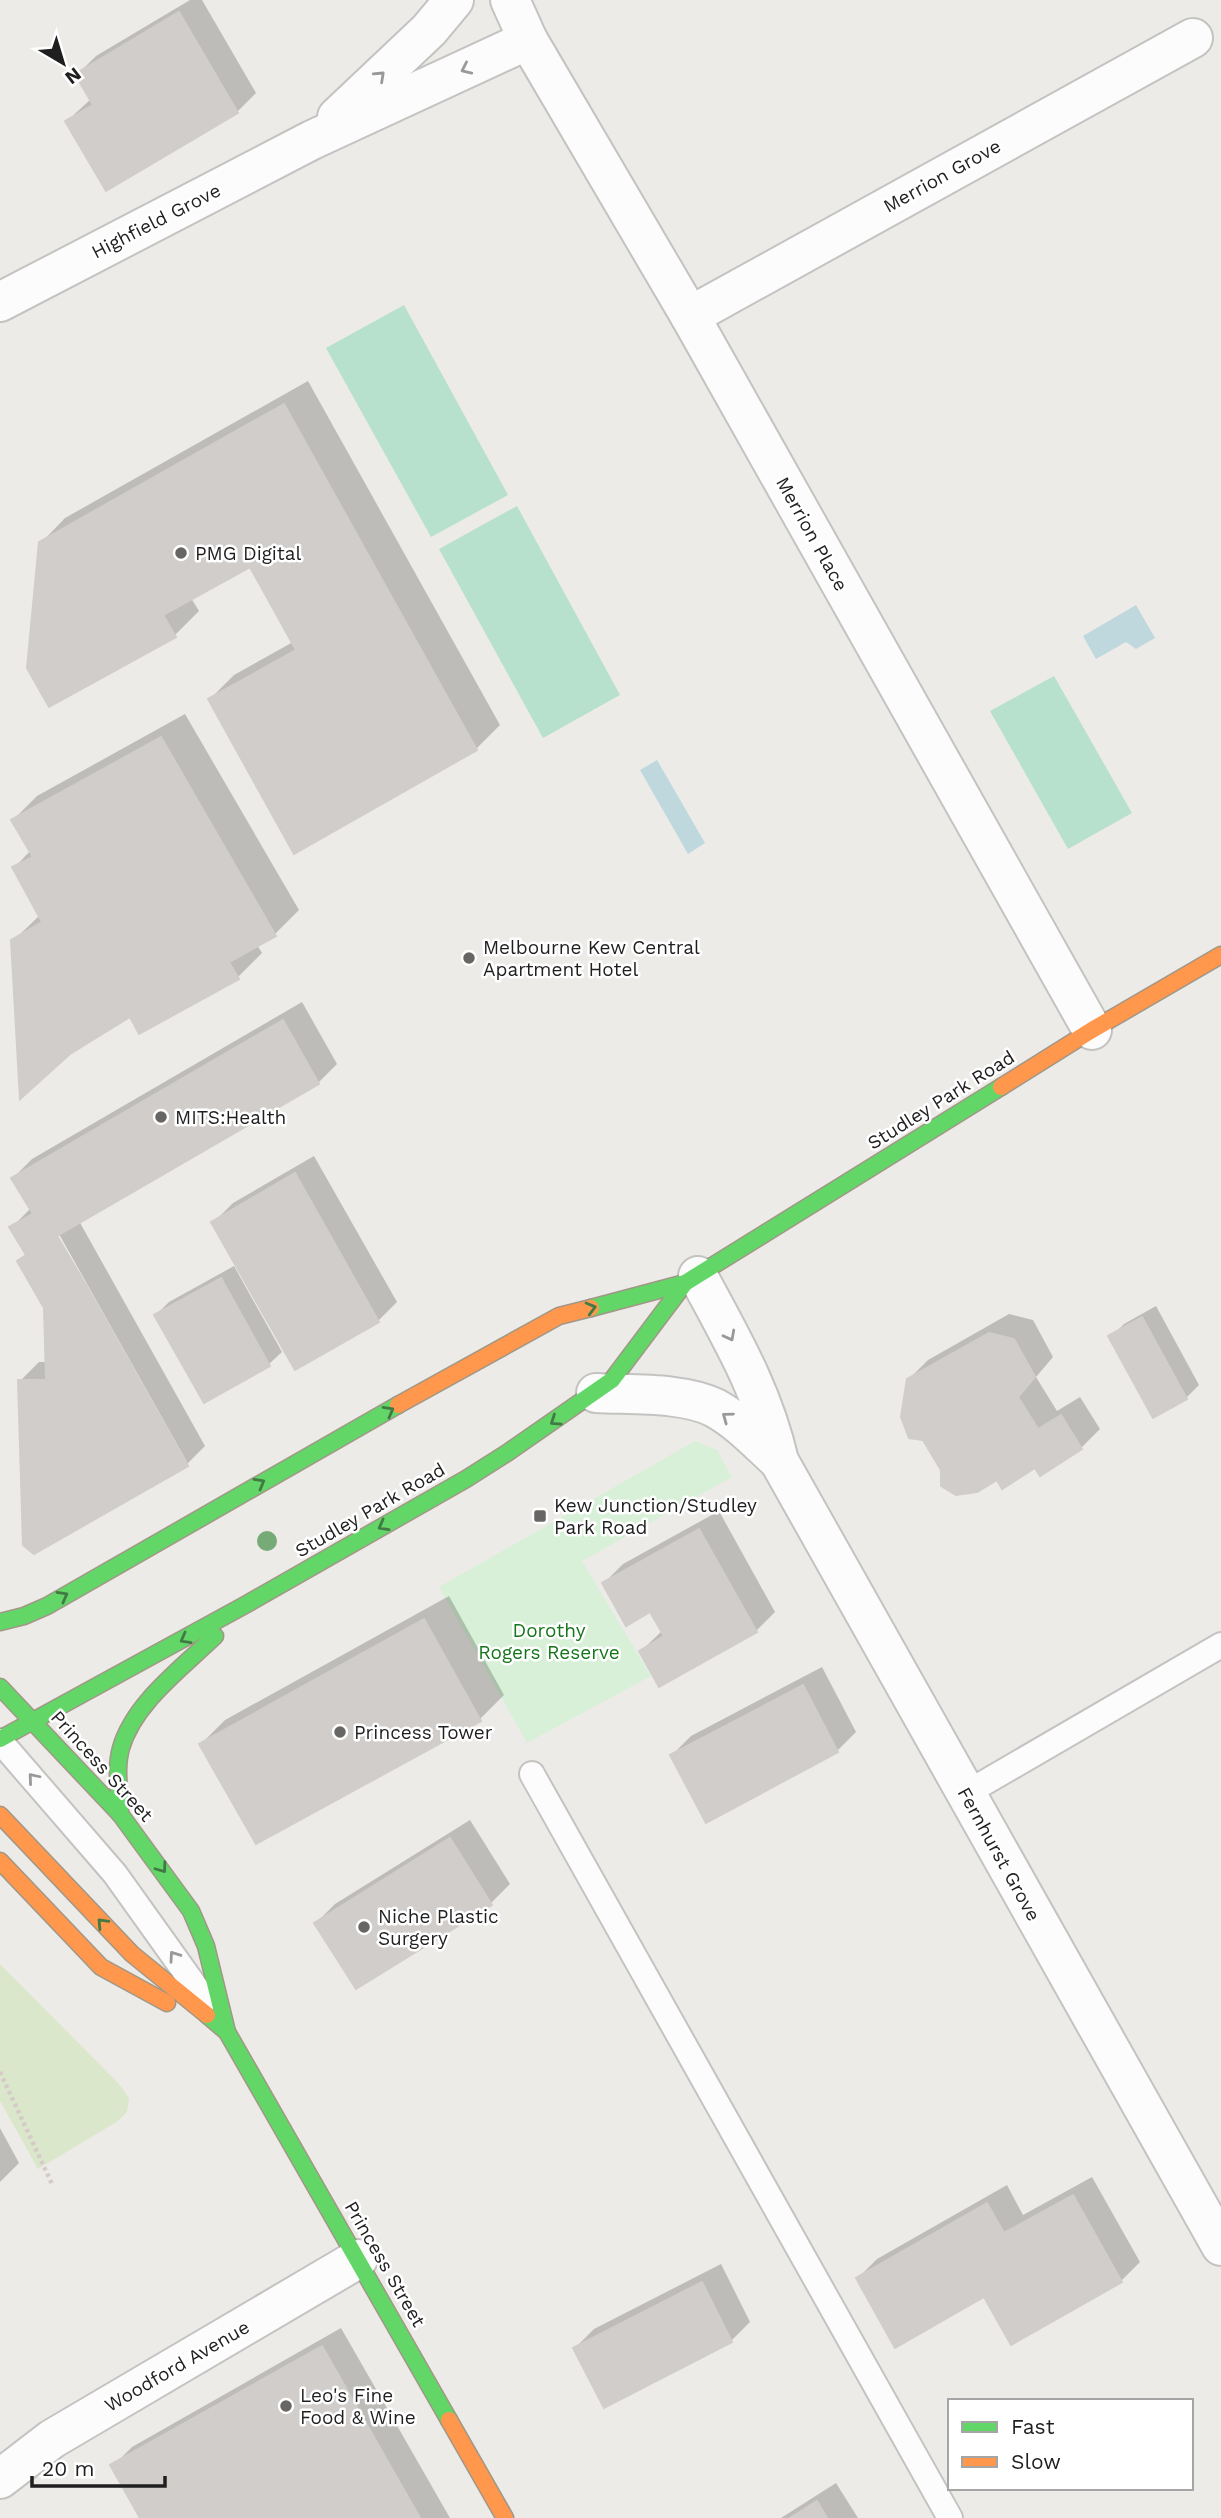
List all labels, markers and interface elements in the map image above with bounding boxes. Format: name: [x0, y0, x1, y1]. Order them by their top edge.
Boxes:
north arrow: [28, 28, 98, 98]
one-way arrow: [461, 60, 473, 74]
text: N: [61, 63, 86, 89]
one-way arrow: [371, 72, 384, 85]
street label: Merrion Grove: [879, 134, 1005, 218]
street label: Highfield Grove: [88, 179, 224, 263]
street label: Merrion Place: [771, 473, 853, 595]
place label: PMG Digital: [195, 542, 302, 565]
marker: PMG Digital: [173, 545, 189, 561]
place label: Melbourne Kew Central Apartment Hotel: [483, 936, 700, 981]
marker: Melbourne Kew Central Apartment Hotel: [461, 950, 477, 966]
street label: Studley Park Road: [863, 1045, 1019, 1155]
place label: MITS:Health: [175, 1106, 286, 1129]
marker: MITS:Health: [153, 1109, 169, 1125]
one-way arrow: [585, 1302, 597, 1316]
one-way arrow: [722, 1329, 735, 1341]
one-way arrow: [381, 1405, 394, 1419]
one-way arrow: [550, 1412, 563, 1425]
one-way arrow: [722, 1413, 735, 1425]
street label: Studley Park Road: [291, 1458, 449, 1562]
one-way arrow: [253, 1478, 266, 1491]
place label: Kew Junction/Studley Park Road: [554, 1494, 757, 1539]
marker: Kew Junction/Studley Park Road: [532, 1508, 548, 1524]
one-way arrow: [378, 1518, 391, 1531]
one-way arrow: [55, 1591, 68, 1604]
park label: Dorothy Rogers Reserve: [478, 1619, 620, 1664]
one-way arrow: [180, 1631, 192, 1644]
street label: Princess Street: [46, 1706, 158, 1826]
place label: Princess Tower: [354, 1721, 493, 1744]
marker: Princess Tower: [332, 1724, 348, 1740]
one-way arrow: [29, 1773, 42, 1785]
street label: Fernhurst Grove: [953, 1783, 1045, 1925]
one-way arrow: [154, 1861, 166, 1873]
place label: Niche Plastic Surgery: [378, 1905, 499, 1950]
one-way arrow: [97, 1919, 110, 1932]
marker: Niche Plastic Surgery: [356, 1919, 372, 1935]
one-way arrow: [170, 1951, 182, 1964]
street label: Princess Street: [340, 2197, 430, 2331]
street label: Woodford Avenue: [101, 2315, 253, 2417]
place label: Leo's Fine Food & Wine: [300, 2384, 416, 2429]
marker: Leo's Fine Food & Wine: [278, 2398, 294, 2414]
legend: [948, 2399, 1193, 2490]
text: Fast: [1011, 2414, 1055, 2439]
scale bar: [32, 2444, 164, 2488]
text: Slow: [1011, 2449, 1061, 2474]
text: 20 m: [42, 2456, 94, 2481]

